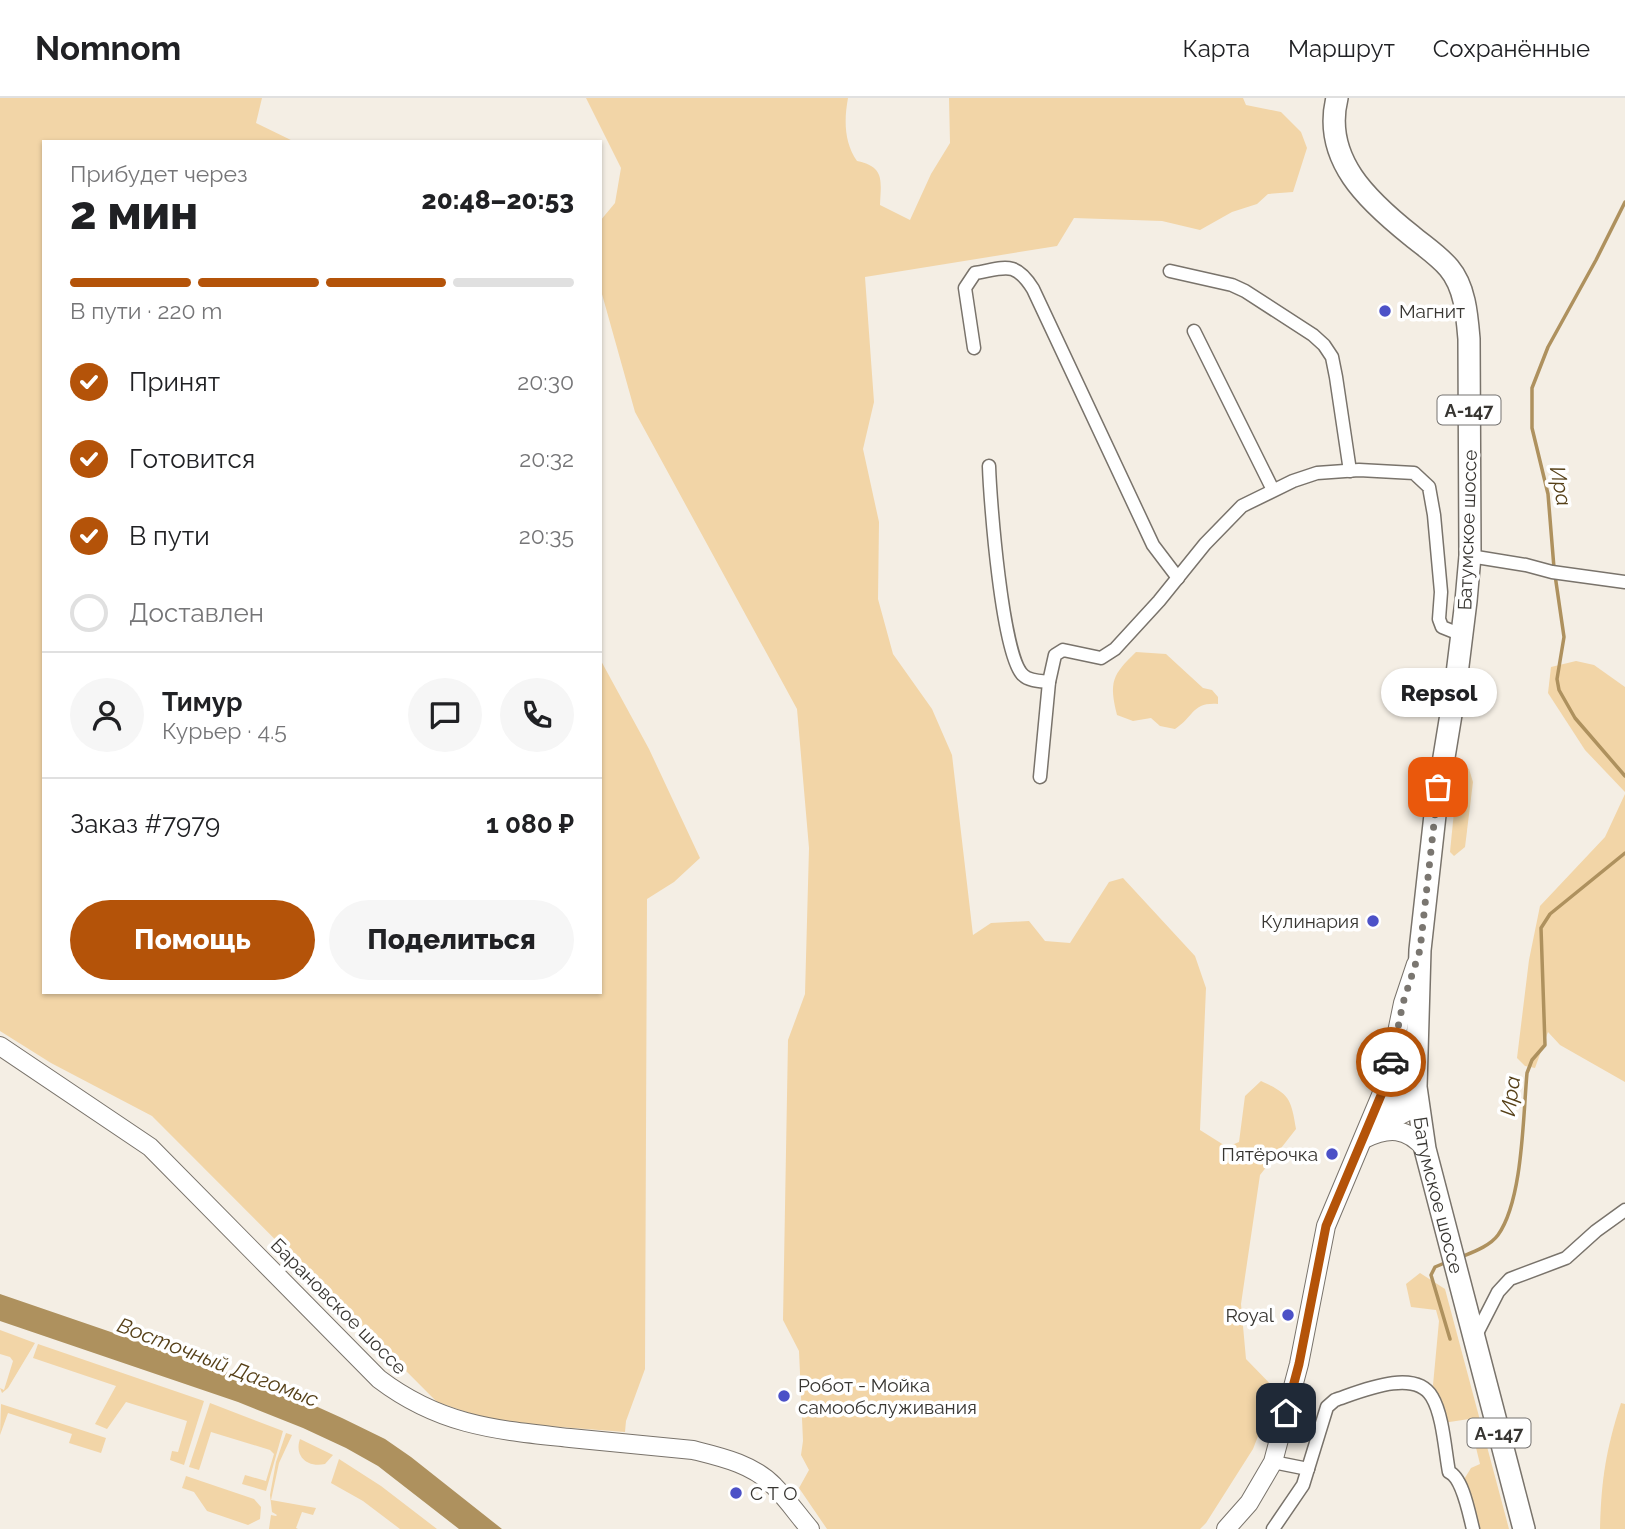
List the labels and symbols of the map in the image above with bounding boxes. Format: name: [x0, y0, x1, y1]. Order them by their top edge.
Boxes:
place label: Магнит: [1399, 300, 1465, 322]
marker: Магнит: [1377, 303, 1393, 319]
road number: А-147: [1438, 396, 1500, 424]
street label: Батумское шоссе: [1453, 449, 1481, 611]
water label: Ира: [1545, 464, 1577, 508]
callout: Repsol: [1380, 668, 1496, 717]
pin: [1408, 757, 1468, 817]
place label: Кулинария: [1261, 910, 1359, 932]
marker: Кулинария: [1365, 913, 1381, 929]
courier: [1356, 1027, 1426, 1097]
water label: Ира: [1495, 1074, 1525, 1118]
street label: Батумское шоссе: [1409, 1115, 1468, 1276]
place label: Пятёрочка: [1221, 1143, 1318, 1165]
marker: Пятёрочка: [1324, 1146, 1340, 1162]
street label: Барановское шоссе: [267, 1234, 411, 1378]
place label: Royal: [1225, 1304, 1275, 1326]
marker: Royal: [1280, 1307, 1296, 1323]
water label: Восточный Дагомыс: [114, 1312, 322, 1412]
place label: Робот - Мойка самообслуживания: [798, 1374, 977, 1418]
pin: [1256, 1383, 1316, 1443]
marker: Робот - Мойка самообслуживания: [776, 1388, 792, 1404]
road number: А-147: [1468, 1418, 1530, 1448]
place label: С Т О: [750, 1482, 797, 1504]
marker: С Т О: [728, 1485, 744, 1501]

